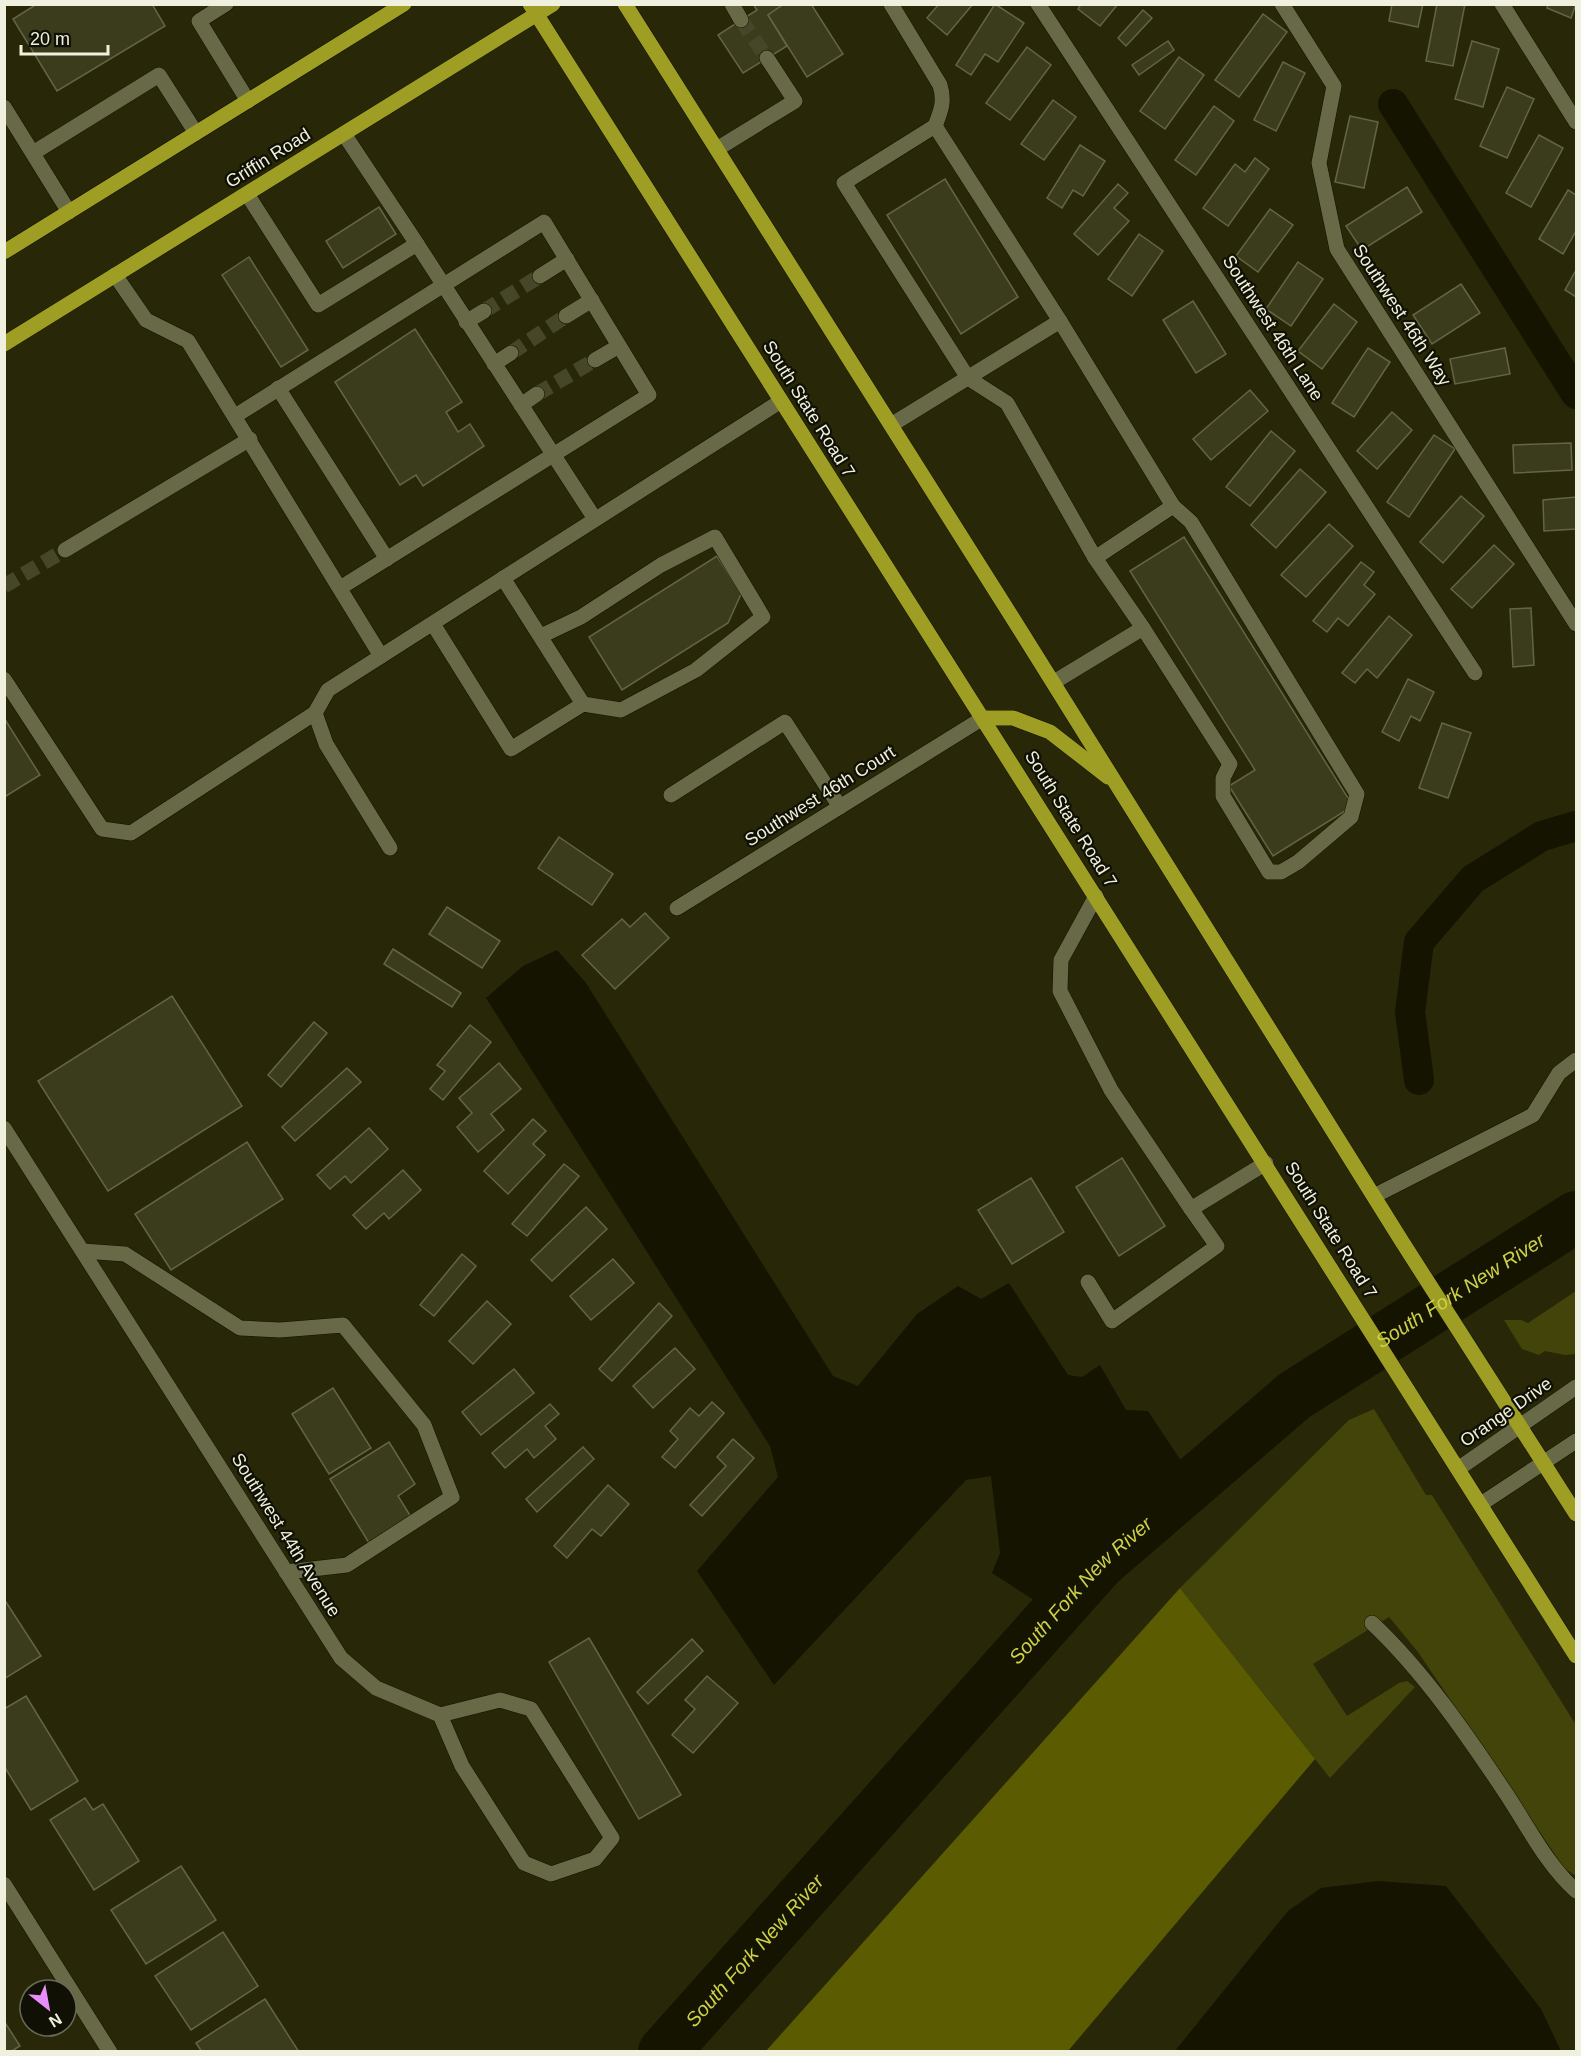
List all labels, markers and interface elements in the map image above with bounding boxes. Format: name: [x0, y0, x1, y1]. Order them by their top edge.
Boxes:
scale bar: [21, 18, 108, 56]
text: 20 m: [30, 29, 70, 49]
street label: Griffin Road: [222, 124, 314, 192]
street label: Southwest 46th Way: [1349, 241, 1455, 389]
street label: Southwest 46th Lane: [1219, 252, 1327, 404]
street label: South State Road 7: [759, 337, 859, 481]
street label: Southwest 46th Court: [741, 742, 899, 850]
street label: South State Road 7: [1021, 747, 1121, 891]
street label: South State Road 7: [1281, 1158, 1381, 1302]
water label: South Fork New River: [1372, 1228, 1550, 1352]
street label: Orange Drive: [1456, 1373, 1556, 1451]
street label: Southwest 44th Avenue: [227, 1450, 345, 1620]
water label: South Fork New River: [1005, 1512, 1157, 1668]
water label: South Fork New River: [681, 1869, 829, 2031]
north arrow: [18, 1978, 78, 2038]
text: N: [46, 2010, 65, 2031]

